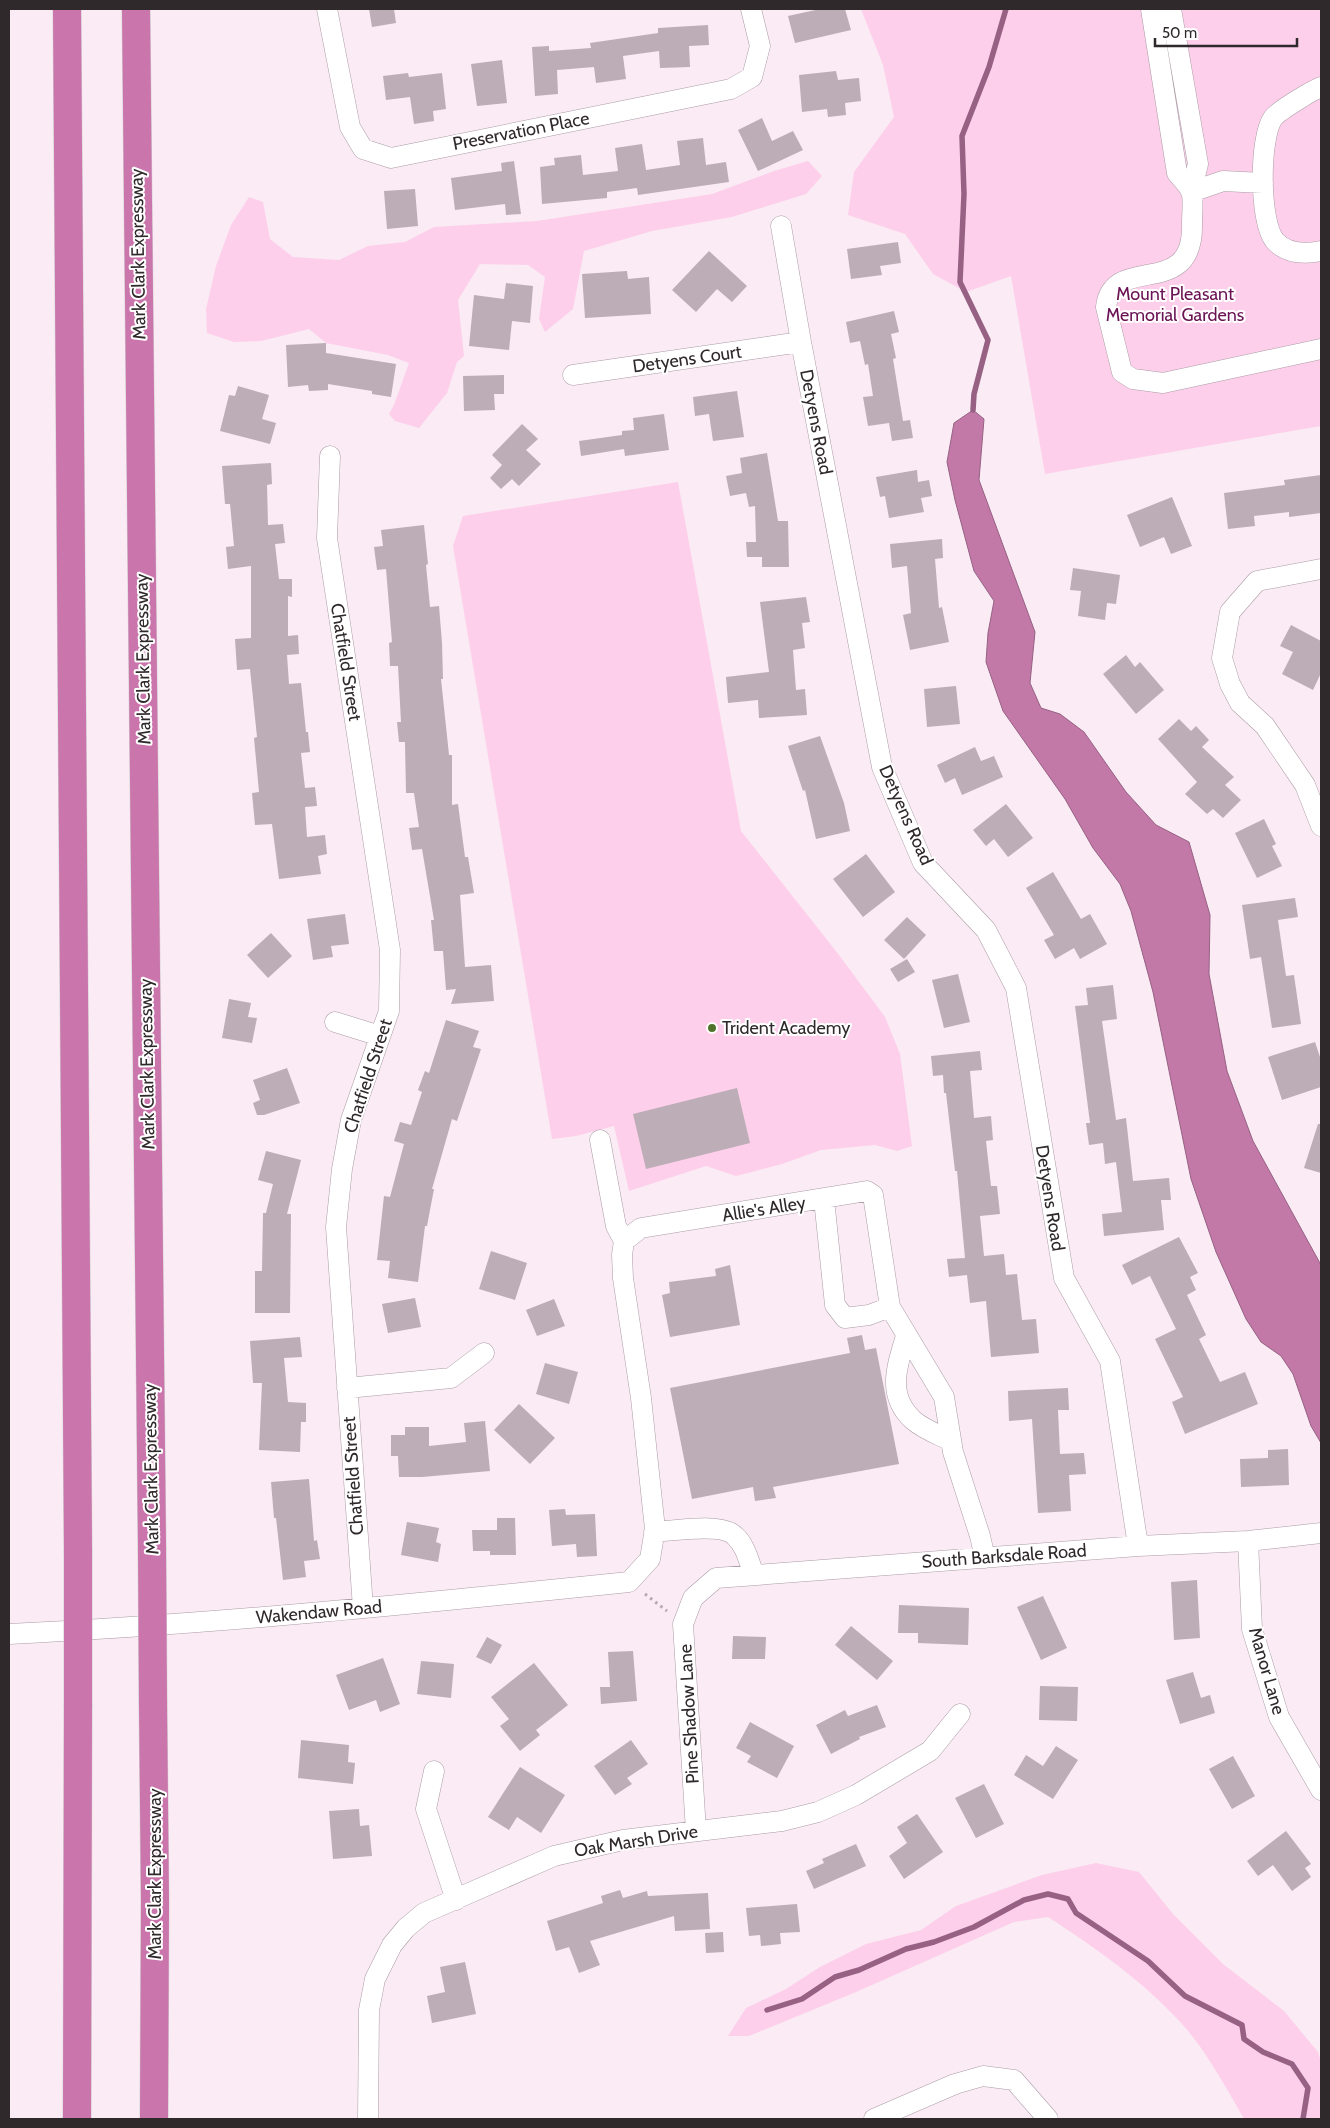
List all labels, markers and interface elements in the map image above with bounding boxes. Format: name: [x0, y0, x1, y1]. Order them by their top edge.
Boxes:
scale bar: [1155, 15, 1298, 47]
text: 50 m: [1162, 24, 1197, 42]
street label: Preservation Place: [451, 107, 591, 155]
street label: Mark Clark Expressway: [126, 168, 150, 340]
park label: Mount Pleasant Memorial Gardens: [1106, 283, 1244, 326]
street label: Detyens Court: [631, 340, 743, 378]
street label: Detyens Road: [795, 367, 837, 477]
street label: Mark Clark Expressway: [131, 573, 155, 745]
street label: Chatfield Street: [326, 602, 366, 722]
street label: Detyens Road: [874, 762, 938, 868]
street label: Mark Clark Expressway: [135, 978, 159, 1150]
street label: Chatfield Street: [339, 1016, 397, 1136]
place label: Trident Academy: [722, 1017, 850, 1039]
marker: Trident Academy: [706, 1022, 718, 1034]
street label: Detyens Road: [1031, 1143, 1069, 1253]
street label: Allie's Alley: [721, 1192, 807, 1226]
street label: Mark Clark Expressway: [139, 1383, 163, 1555]
street label: Chatfield Street: [338, 1416, 368, 1536]
street label: South Barksdale Road: [921, 1539, 1087, 1573]
street label: Wakendaw Road: [255, 1596, 383, 1628]
street label: Manor Lane: [1244, 1625, 1290, 1717]
street label: Pine Shadow Lane: [674, 1644, 704, 1784]
street label: Mark Clark Expressway: [144, 1788, 166, 1960]
street label: Oak Marsh Drive: [573, 1820, 699, 1862]

